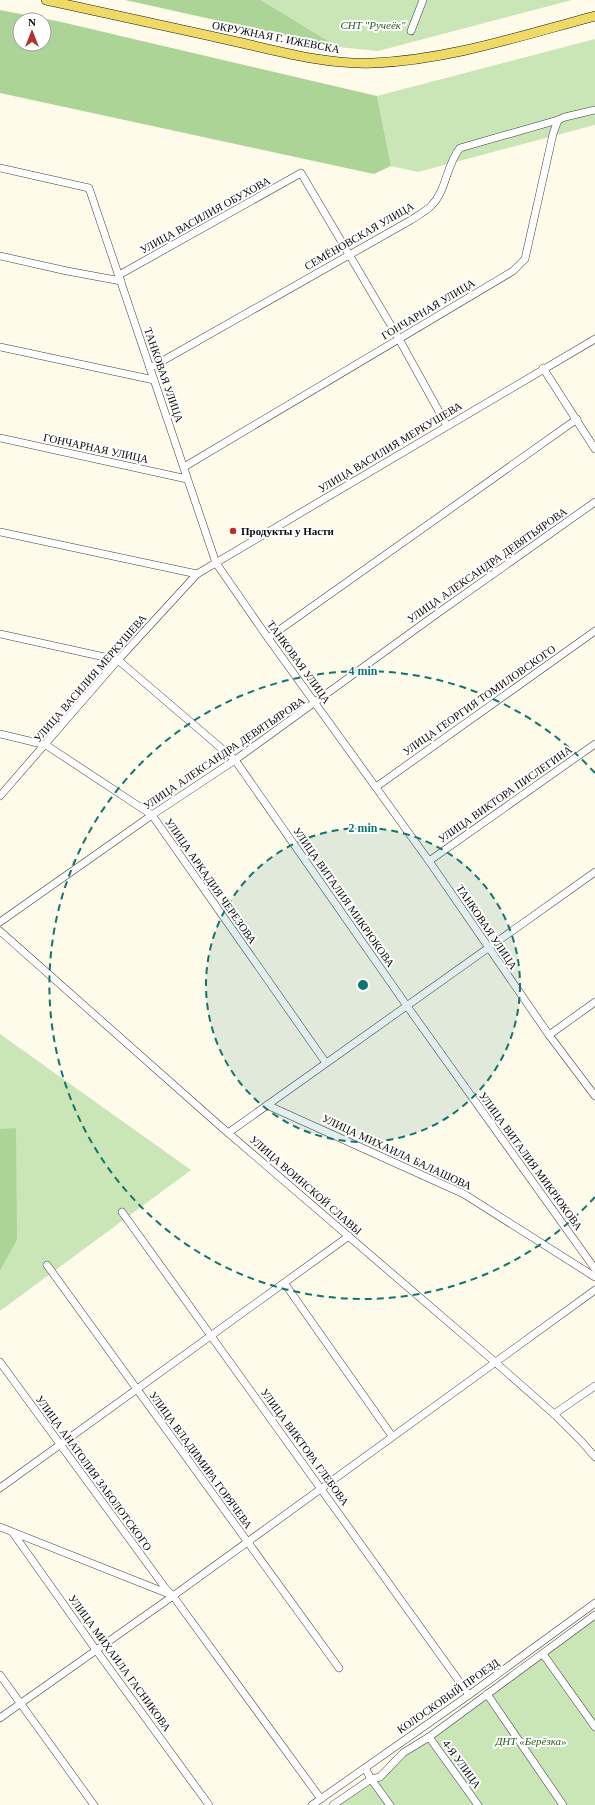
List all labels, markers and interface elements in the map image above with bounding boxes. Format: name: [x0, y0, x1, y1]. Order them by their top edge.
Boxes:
north arrow: [12, 12, 52, 52]
text: N: [28, 16, 36, 28]
street label: ОКРУЖНАЯ Г. ИЖЕВСКА: [211, 19, 341, 55]
park label: СНТ "Ручеёк": [340, 19, 406, 31]
street label: УЛИЦА ВАСИЛИЯ ОБУХОВА: [138, 174, 272, 256]
street label: СЕМЁНОВСКАЯ УЛИЦА: [302, 200, 416, 272]
street label: ГОНЧАРНАЯ УЛИЦА: [379, 276, 477, 342]
street label: ТАНКОВАЯ УЛИЦА: [142, 326, 186, 424]
street label: УЛИЦА ВАСИЛИЯ МЕРКУШЕВА: [316, 399, 464, 495]
street label: ГОНЧАРНАЯ УЛИЦА: [42, 431, 150, 465]
street label: УЛИЦА АЛЕКСАНДРА ДЕВЯТЬЯРОВА: [405, 505, 569, 625]
place label: Продукты у Насти: [241, 525, 335, 537]
marker: Продукты у Насти: [228, 526, 238, 536]
street label: УЛИЦА ВАСИЛИЯ МЕРКУШЕВА: [31, 612, 149, 744]
street label: ТАНКОВАЯ УЛИЦА: [265, 618, 333, 706]
street label: УЛИЦА ГЕОРГИЯ ТОМИЛОВСКОГО: [400, 642, 558, 758]
text: 4 min: [348, 664, 378, 678]
street label: УЛИЦА АЛЕКСАНДРА ДЕВЯТЬЯРОВА: [141, 694, 307, 812]
street label: УЛИЦА ВИКТОРА ПИСЛЕГИНА: [436, 743, 574, 845]
street label: УЛИЦА АРКАДИЯ ЧЕРЕЗОВА: [163, 816, 259, 946]
text: 2 min: [348, 821, 378, 835]
street label: УЛИЦА ВИТАЛИЯ МИКРЮКОВА: [291, 825, 397, 969]
street label: ТАНКОВАЯ УЛИЦА: [454, 882, 520, 972]
centre of rings: [356, 978, 370, 992]
street label: УЛИЦА ВИТАЛИЯ МИКРЮКОВА: [477, 1090, 585, 1232]
street label: УЛИЦА МИХАИЛА БАЛАШОВА: [320, 1112, 474, 1192]
street label: УЛИЦА ВОИНСКОЙ СЛАВЫ: [248, 1133, 365, 1237]
street label: УЛИЦА ВИКТОРА ГЛЕБОВА: [259, 1386, 352, 1508]
street label: УЛИЦА ВЛАДИМИРА ГОРЯЧЕВА: [147, 1389, 255, 1531]
street label: УЛИЦА АНАТОЛИЯ ЗАБОЛОТСКОГО: [34, 1393, 154, 1553]
street label: УЛИЦА МИХАИЛА ГАСНИКОВА: [66, 1592, 174, 1734]
street label: КОЛОСКОВЫЙ ПРОЕЗД: [395, 1656, 502, 1736]
park label: ДНТ «Берёзка»: [494, 1735, 567, 1747]
street label: 4-Я УЛИЦА: [440, 1737, 484, 1791]

